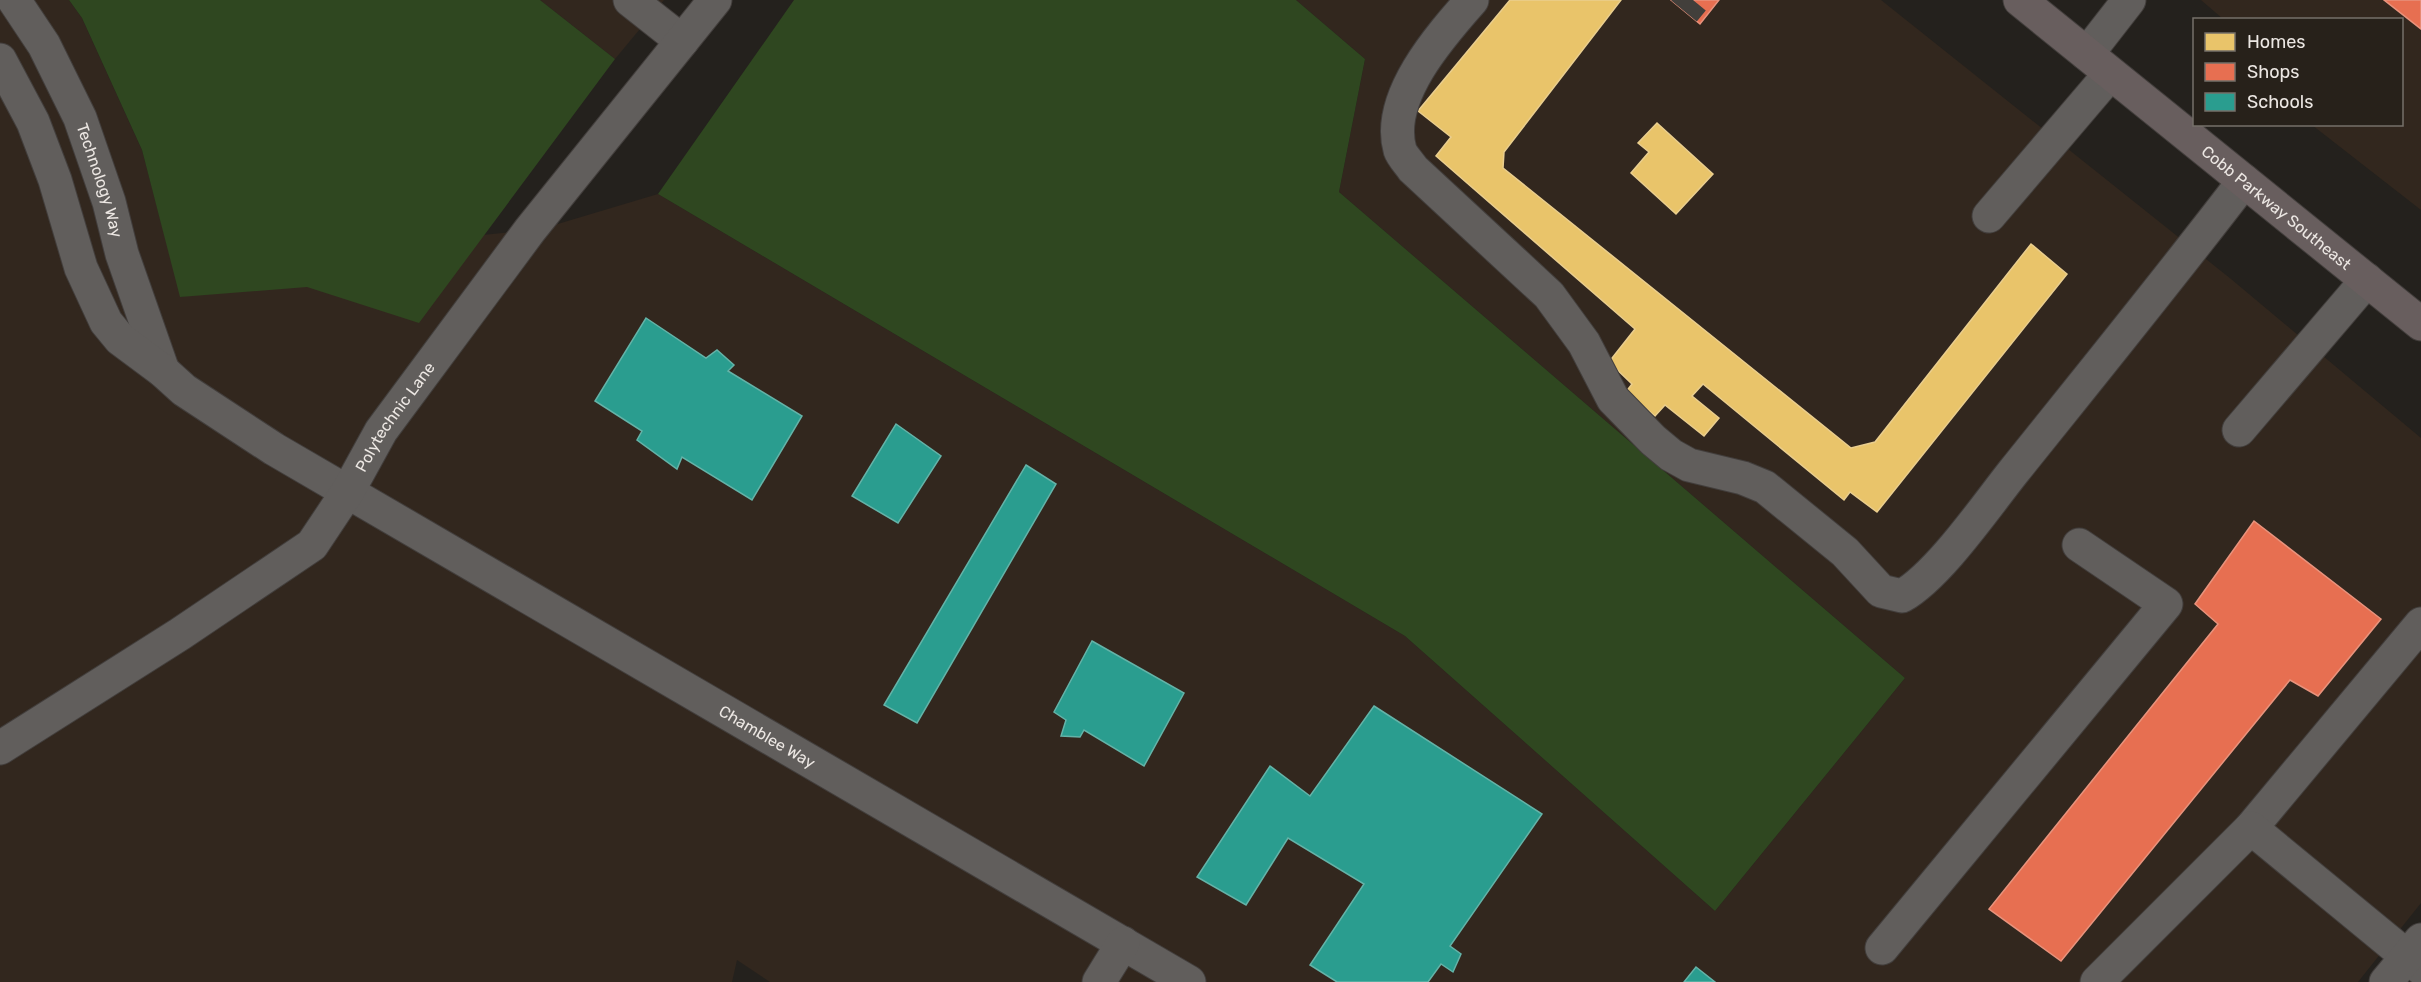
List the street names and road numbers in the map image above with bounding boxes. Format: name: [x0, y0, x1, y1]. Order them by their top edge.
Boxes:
street label: Technology Way: [73, 121, 127, 239]
street label: Cobb Parkway Southeast: [2198, 141, 2355, 273]
street label: Polytechnic Lane: [351, 358, 439, 475]
street label: Chamblee Way: [716, 701, 819, 772]

